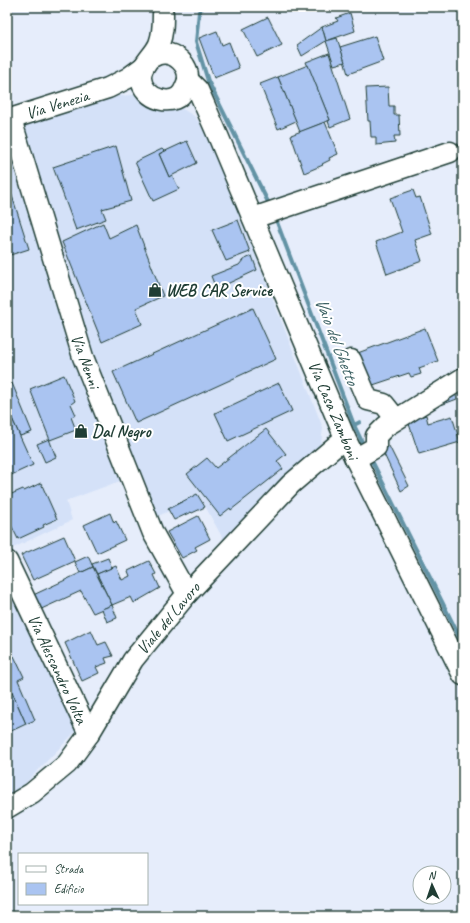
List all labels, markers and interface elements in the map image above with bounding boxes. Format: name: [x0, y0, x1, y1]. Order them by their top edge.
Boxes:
street label: Via Venezia: [23, 84, 93, 124]
place label: WEB CAR Service: [166, 280, 273, 301]
shop icon: WEB CAR Service: [147, 282, 163, 298]
water label: Vaio del Ghetto: [310, 294, 365, 390]
street label: Via Nenni: [66, 331, 106, 393]
street label: Via Casa Zamboni: [303, 358, 364, 464]
place label: Dal Negro: [92, 421, 152, 442]
shop icon: Dal Negro: [73, 423, 89, 439]
street label: Viale del Lavoro: [132, 577, 205, 659]
street label: Via Alessandro Volta: [23, 611, 93, 729]
legend: [18, 853, 148, 905]
text: Strada: [54, 861, 84, 877]
north arrow: [412, 865, 452, 905]
text: N: [428, 868, 437, 882]
text: Edificio: [54, 881, 84, 897]

